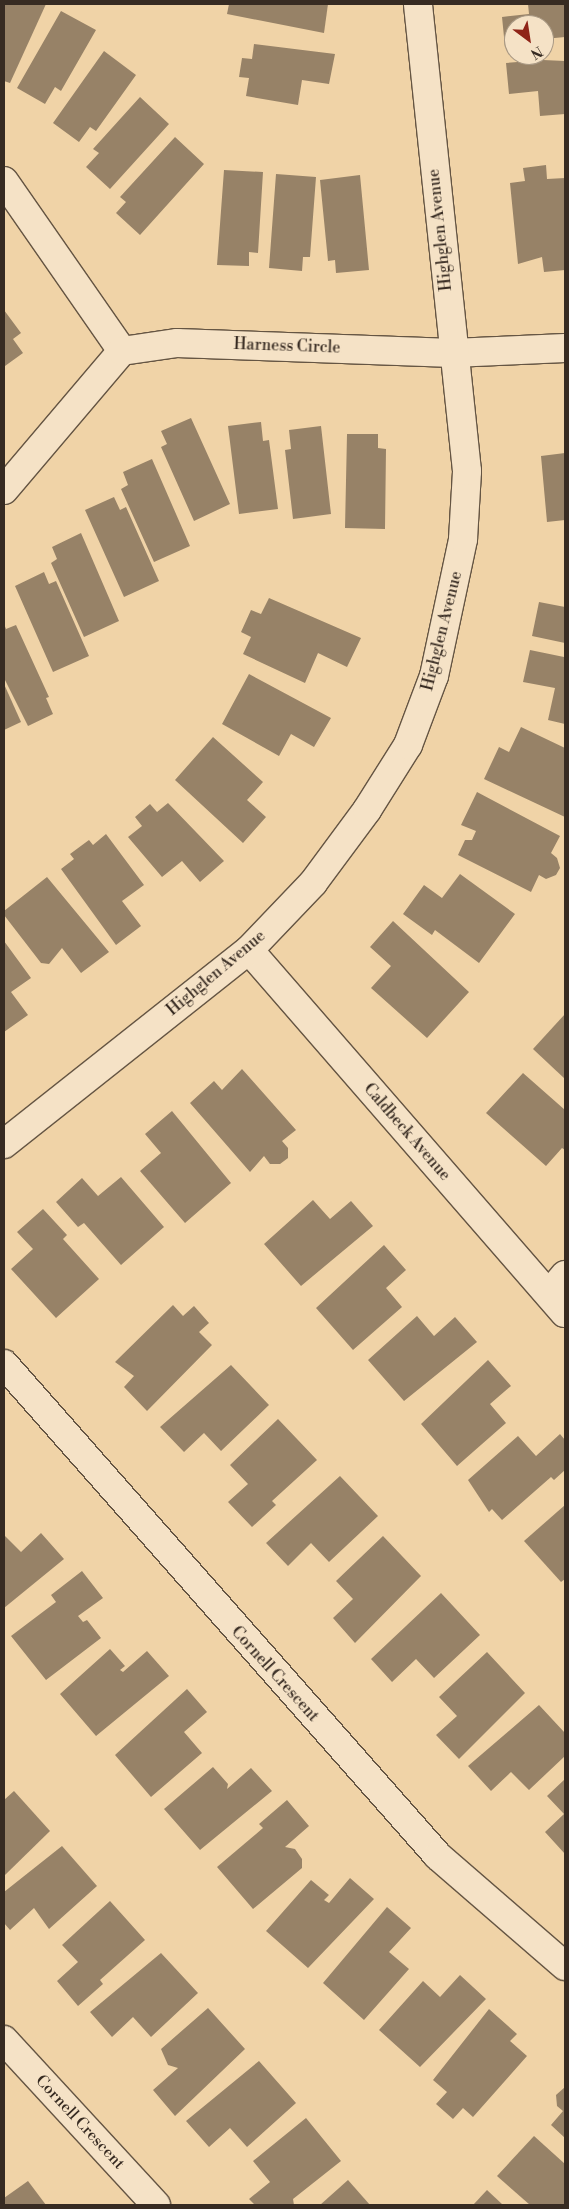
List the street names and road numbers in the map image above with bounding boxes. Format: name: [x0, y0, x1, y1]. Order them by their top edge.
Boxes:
street label: Highglen Avenue: [424, 168, 456, 292]
street label: Harness Circle: [233, 335, 341, 357]
street label: Highglen Avenue: [418, 569, 466, 693]
street label: Highglen Avenue: [163, 926, 269, 1020]
street label: Caldbeck Avenue: [360, 1079, 454, 1185]
street label: Cornell Crescent: [227, 1622, 323, 1726]
street label: Cornell Crescent: [31, 2071, 129, 2173]

